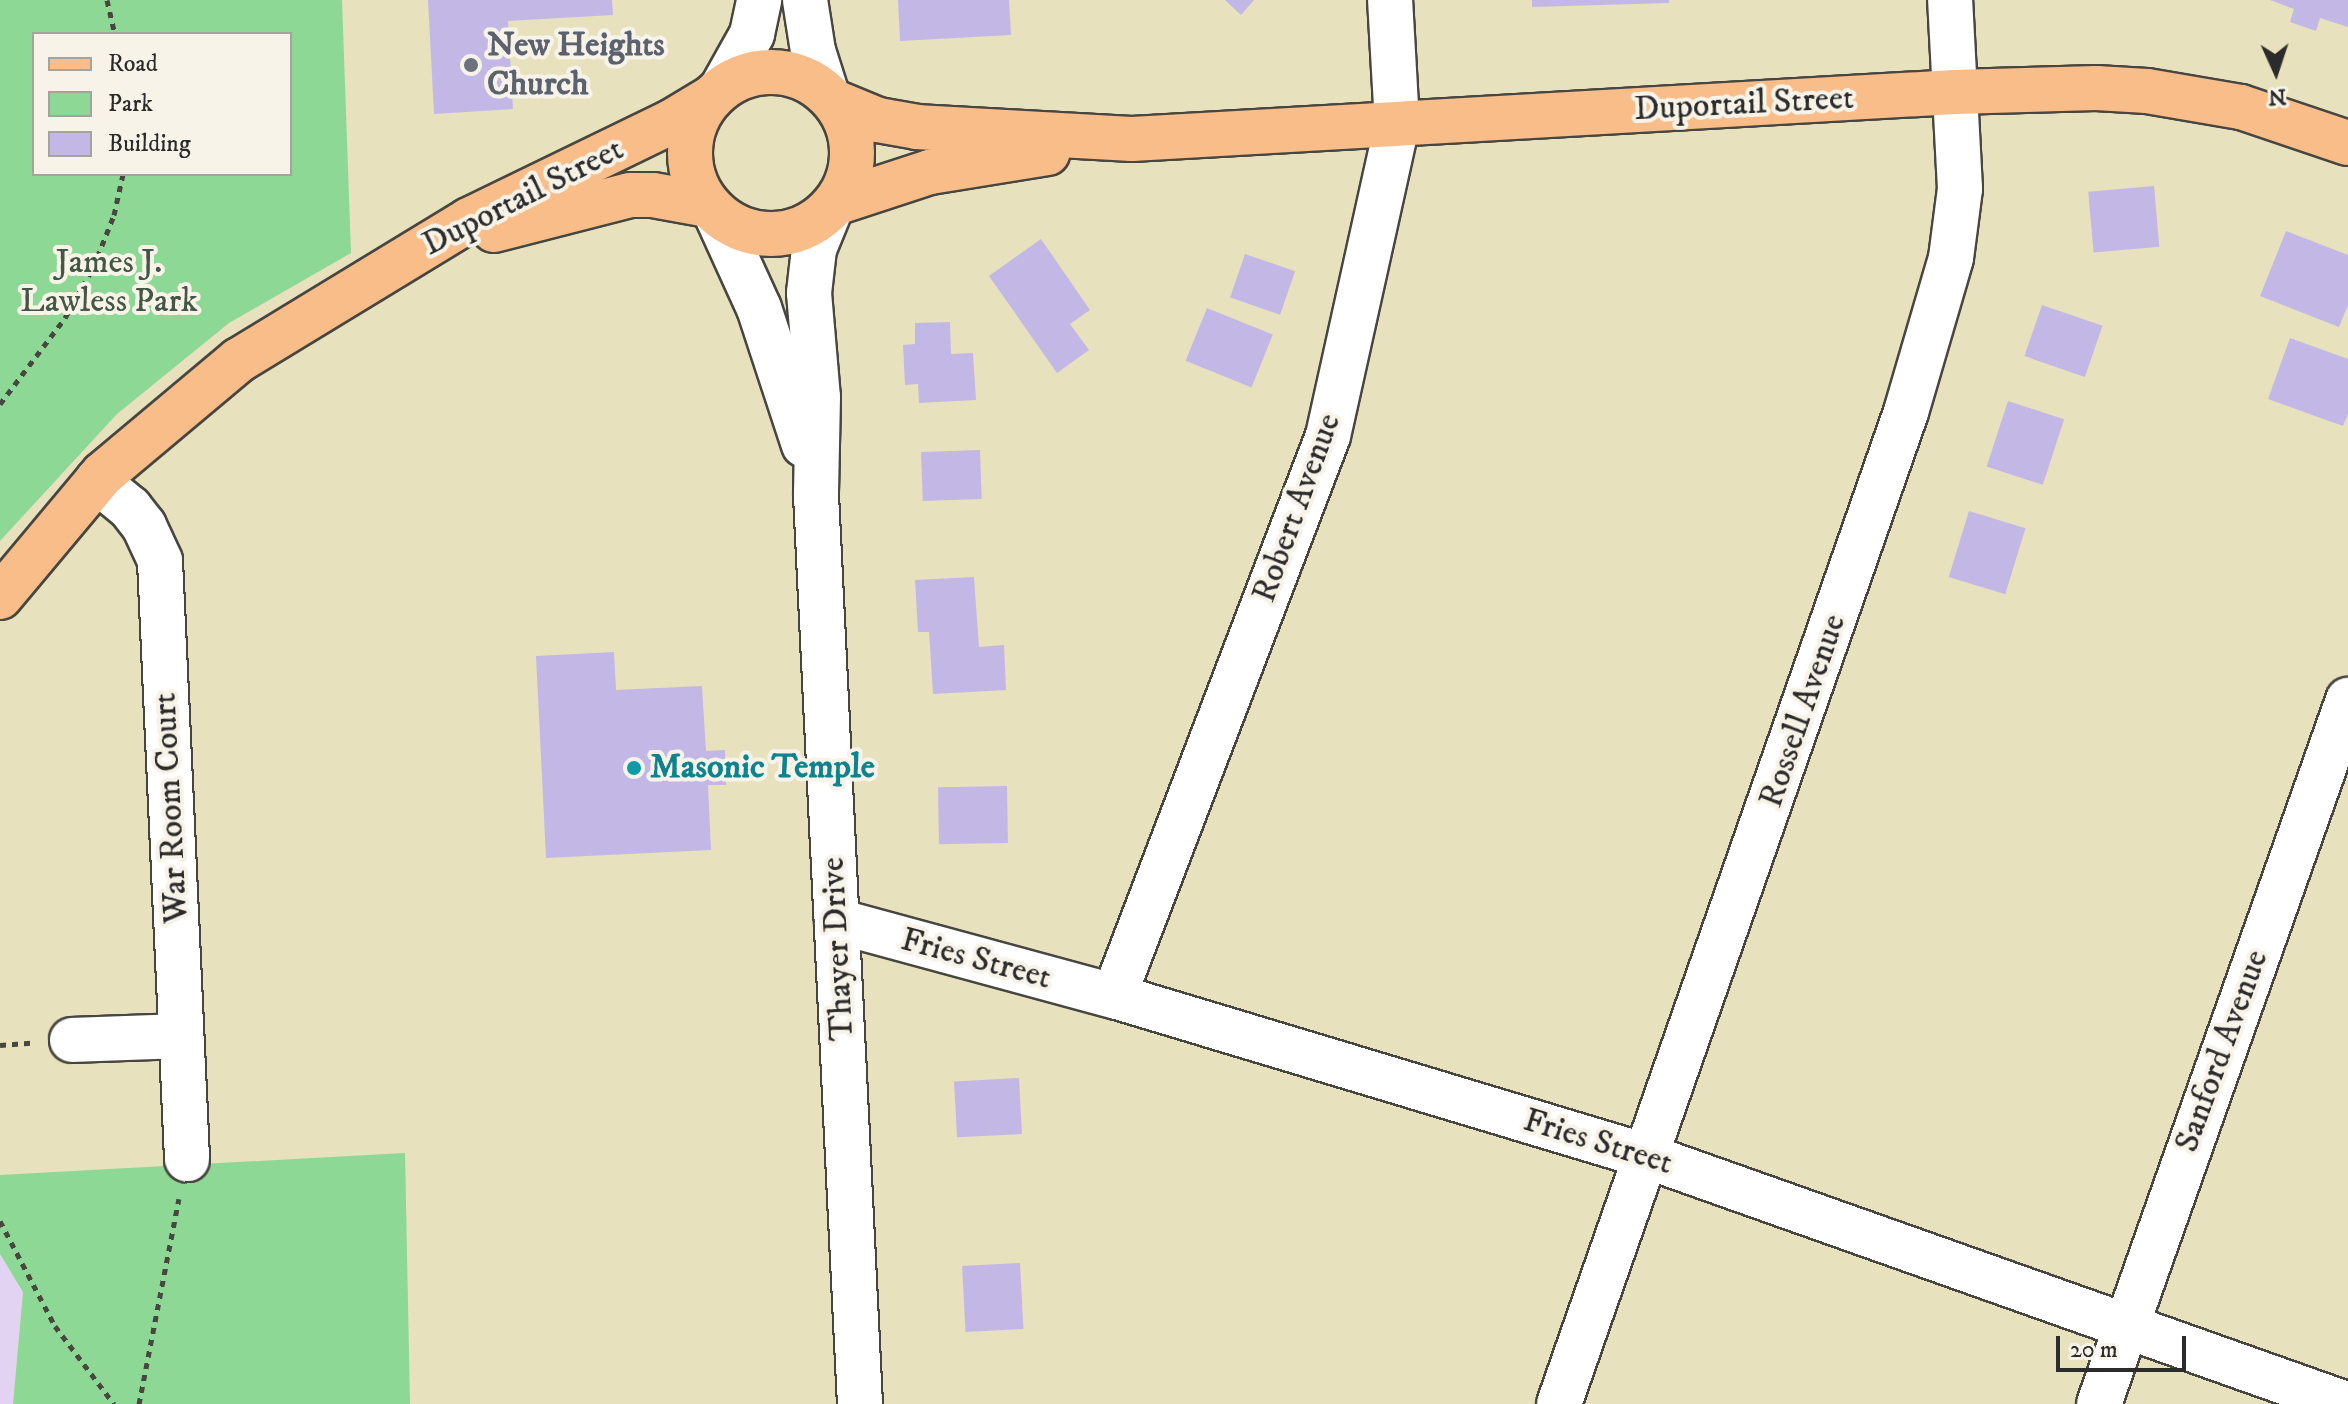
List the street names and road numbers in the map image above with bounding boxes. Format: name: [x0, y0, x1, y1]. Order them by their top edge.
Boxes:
street label: Duportail Street: [1633, 78, 1855, 130]
street label: Duportail Street: [416, 129, 630, 265]
street label: Robert Avenue: [1244, 408, 1350, 608]
street label: Rossell Avenue: [1751, 609, 1855, 813]
street label: War Room Court: [145, 692, 197, 924]
street label: Thayer Drive: [813, 856, 863, 1042]
street label: Fries Street: [896, 919, 1056, 999]
street label: Sanford Avenue: [2167, 944, 2277, 1158]
street label: Fries Street: [1519, 1100, 1677, 1184]

